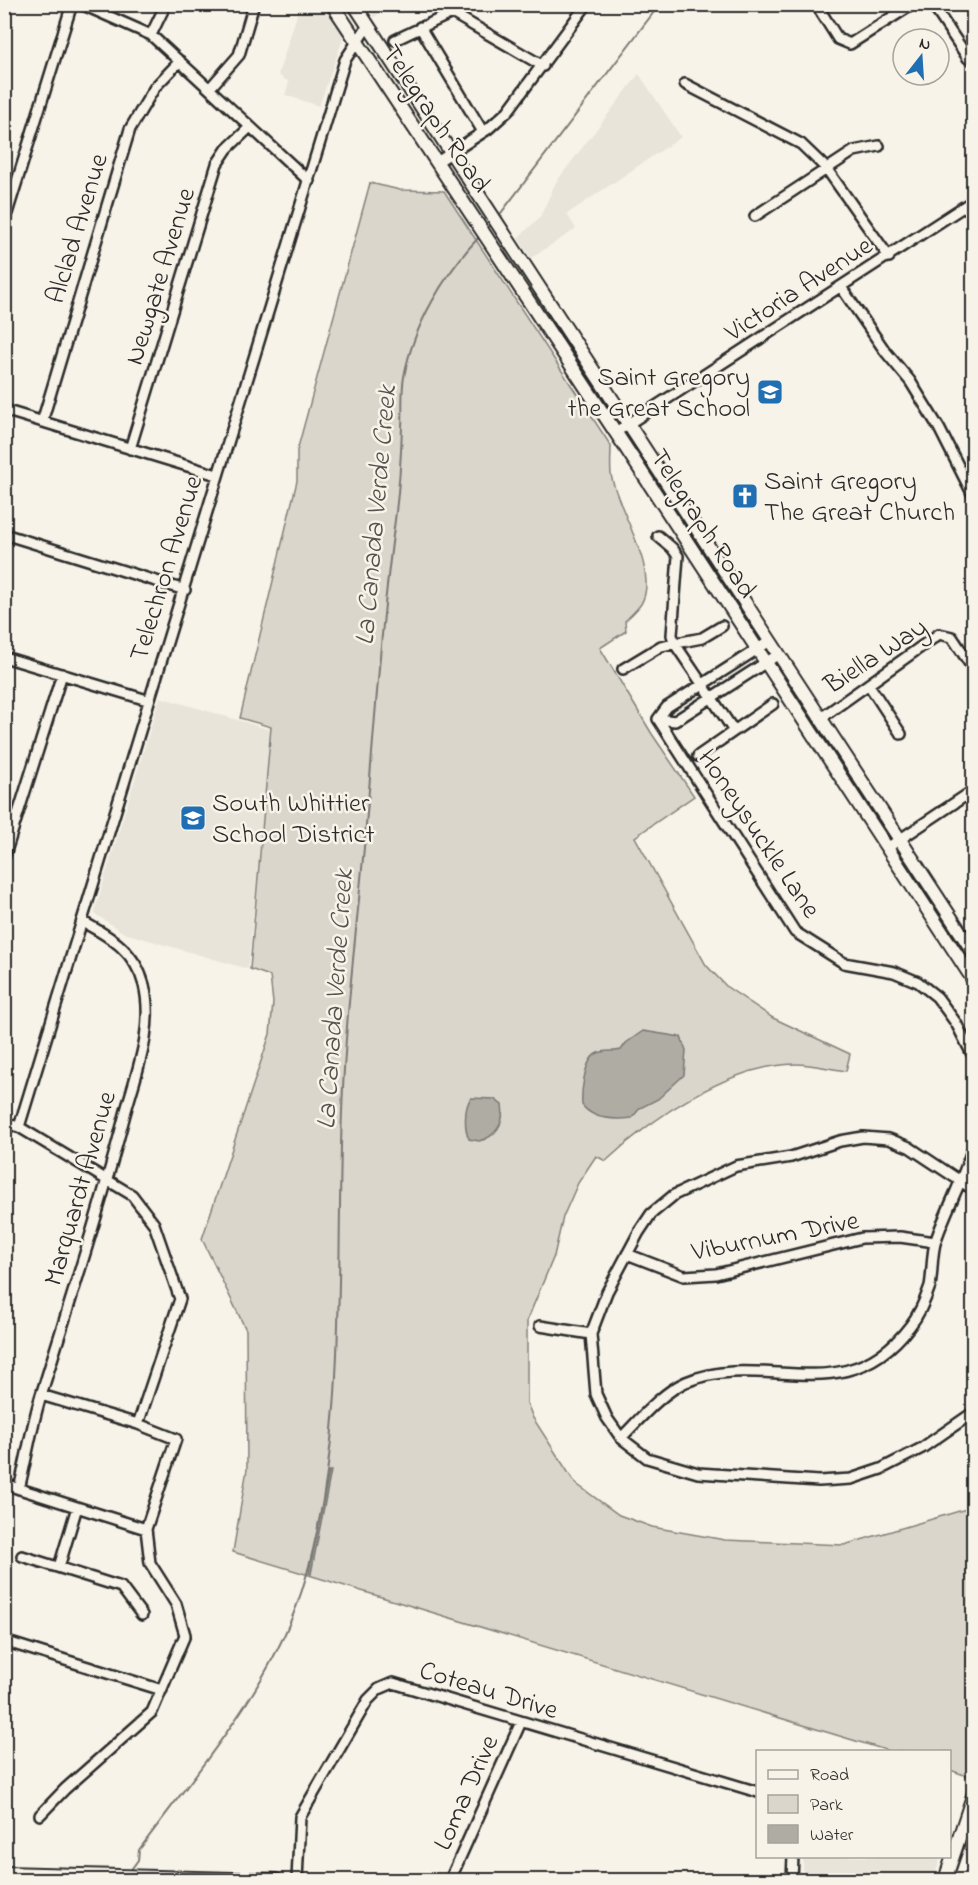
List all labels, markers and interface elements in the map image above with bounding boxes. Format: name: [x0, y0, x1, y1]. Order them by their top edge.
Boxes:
north arrow: [891, 27, 951, 87]
text: N: [916, 32, 934, 58]
street label: Telegraph Road: [371, 37, 499, 201]
street label: Alclad Avenue: [37, 148, 120, 309]
street label: Newgate Avenue: [116, 182, 207, 370]
street label: Victoria Avenue: [717, 227, 882, 353]
place label: Saint Gregory the Great School: [568, 359, 750, 429]
school or university icon: Saint Gregory the Great School: [755, 377, 785, 407]
water label: La Canada Verde Creek: [346, 382, 409, 647]
street label: Telegraph Road: [639, 442, 765, 607]
place label: Saint Gregory The Great Church: [764, 463, 955, 533]
street label: Telechron Avenue: [121, 470, 214, 666]
church icon: Saint Gregory The Great Church: [730, 481, 760, 511]
street label: Biella Way: [816, 609, 936, 706]
street label: Honeysuckle Lane: [687, 742, 830, 927]
place label: South Whittier School District: [212, 785, 375, 855]
school or university icon: South Whittier School District: [178, 803, 208, 833]
water label: La Canada Verde Creek: [307, 866, 366, 1131]
street label: Marquardt Avenue: [35, 1086, 128, 1290]
street label: Viburnum Drive: [688, 1202, 863, 1273]
street label: Coteau Drive: [414, 1652, 563, 1731]
street label: Loma Drive: [425, 1728, 510, 1857]
legend: [756, 1750, 951, 1858]
text: Road: [810, 1763, 849, 1789]
text: Park: [810, 1793, 843, 1819]
text: Water: [810, 1823, 854, 1849]

